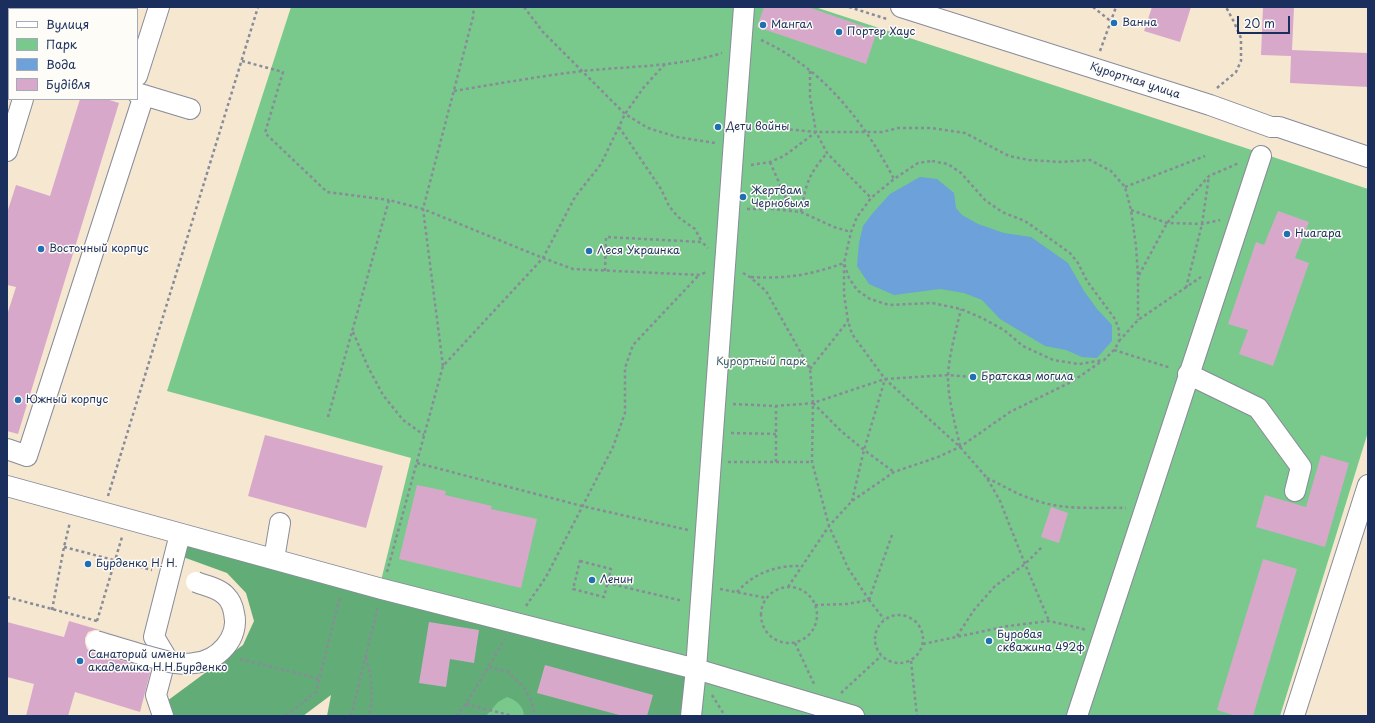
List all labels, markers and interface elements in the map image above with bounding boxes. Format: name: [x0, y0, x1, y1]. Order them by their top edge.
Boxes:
legend: [8, 8, 138, 100]
scale bar: [1239, 8, 1292, 34]
text: 20 m: [1244, 14, 1275, 32]
text: Вулиця: [46, 15, 89, 33]
place label: Ванна: [1122, 16, 1157, 30]
place label: Мангал: [771, 18, 812, 32]
marker: Ванна: [1109, 18, 1119, 28]
marker: Мангал: [758, 20, 768, 30]
place label: Портер Хаус: [847, 25, 915, 39]
marker: Портер Хаус: [834, 27, 844, 37]
text: Парк: [46, 35, 77, 53]
text: Вода: [46, 55, 76, 73]
street label: Курортная улица: [1088, 60, 1182, 102]
text: Будівля: [46, 75, 91, 93]
place label: Дети войны: [726, 120, 789, 134]
marker: Дети войны: [713, 122, 723, 132]
place label: Жертвам Чернобыля: [751, 184, 810, 210]
marker: Жертвам Чернобыля: [738, 192, 748, 202]
place label: Ниагара: [1295, 227, 1341, 241]
marker: Ниагара: [1282, 229, 1292, 239]
place label: Восточный корпус: [49, 242, 149, 256]
marker: Восточный корпус: [36, 244, 46, 254]
place label: Леся Украинка: [597, 244, 680, 258]
marker: Леся Украинка: [584, 246, 594, 256]
park label: Курортный парк: [716, 355, 806, 369]
place label: Братская могила: [981, 370, 1074, 384]
marker: Братская могила: [968, 372, 978, 382]
place label: Южный корпус: [26, 393, 108, 407]
marker: Южный корпус: [13, 395, 23, 405]
place label: Бурденко Н. Н.: [96, 557, 178, 571]
marker: Бурденко Н. Н.: [83, 559, 93, 569]
place label: Ленин: [600, 573, 633, 587]
marker: Ленин: [587, 575, 597, 585]
place label: Буровая скважина 492ф: [997, 628, 1085, 654]
marker: Буровая скважина 492ф: [984, 636, 994, 646]
place label: Санаторий имени академика Н.Н.Бурденко: [88, 648, 227, 674]
marker: Санаторий имени академика Н.Н.Бурденко: [75, 656, 85, 666]

